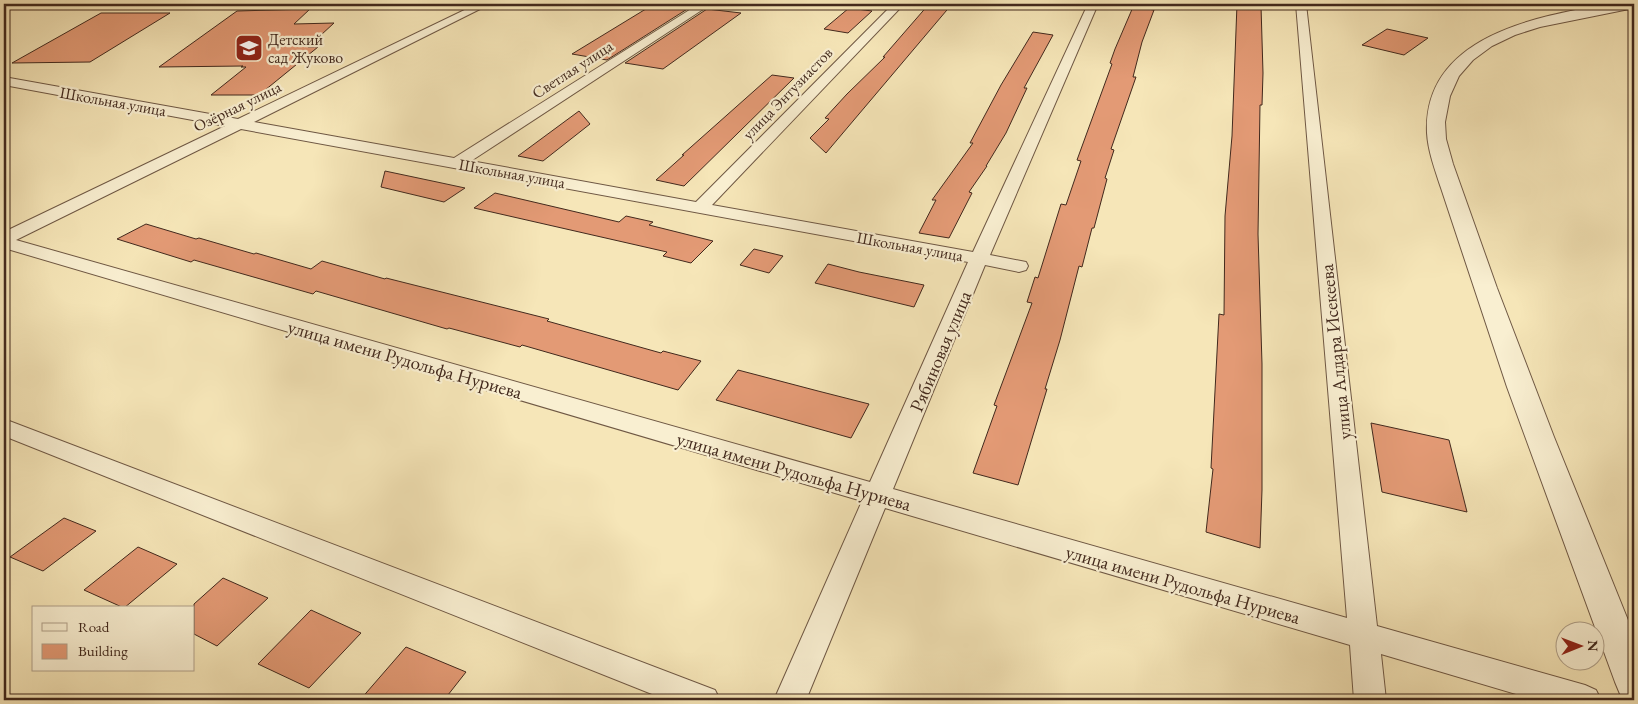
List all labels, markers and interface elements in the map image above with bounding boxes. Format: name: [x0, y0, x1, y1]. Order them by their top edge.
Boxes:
place label: Детский сад Жуково: [268, 29, 343, 68]
school or university icon: Детский сад Жуково: [234, 33, 264, 63]
street label: Светлая улица: [528, 35, 617, 103]
street label: улица Энтузиастов: [738, 42, 837, 144]
street label: Озёрная улица: [190, 76, 285, 137]
street label: Школьная улица: [58, 82, 168, 121]
street label: Школьная улица: [457, 154, 567, 193]
street label: Школьная улица: [855, 227, 965, 266]
street label: улица Алдара Исекеева: [1314, 262, 1357, 441]
street label: Рябиновая улица: [904, 286, 977, 416]
street label: улица имени Рудольфа Нуриева: [285, 314, 525, 405]
street label: улица имени Рудольфа Нуриева: [674, 426, 914, 517]
street label: улица имени Рудольфа Нуриева: [1063, 539, 1303, 630]
legend: [32, 606, 195, 672]
text: Road: [78, 617, 110, 636]
north arrow: [1556, 622, 1606, 672]
text: N: [1584, 640, 1602, 652]
text: Building: [78, 641, 128, 660]

